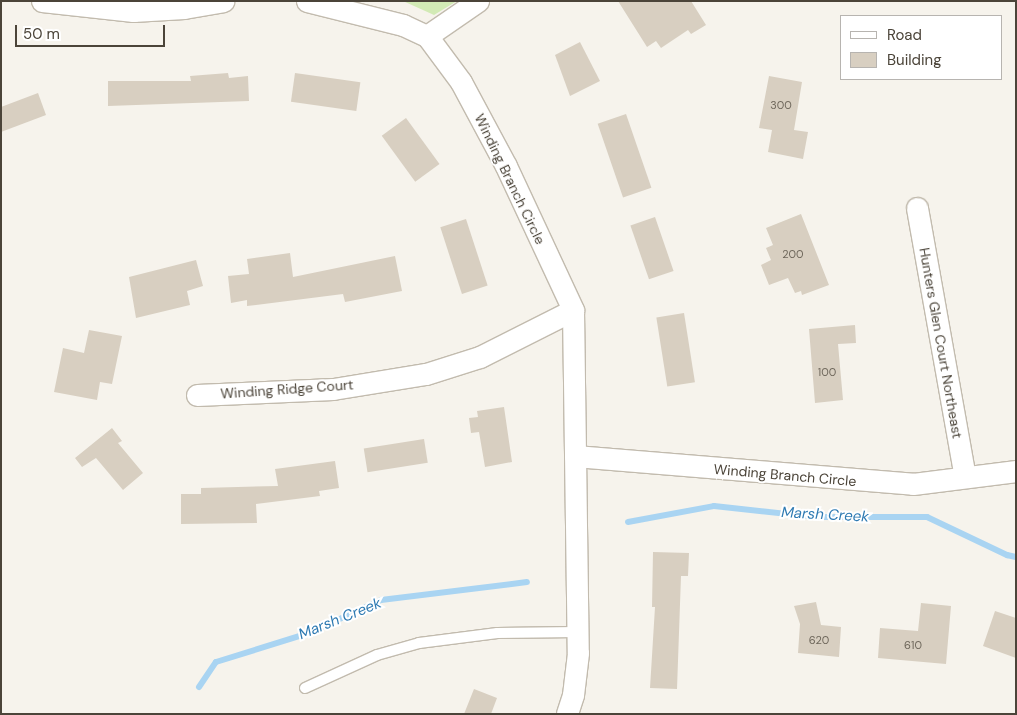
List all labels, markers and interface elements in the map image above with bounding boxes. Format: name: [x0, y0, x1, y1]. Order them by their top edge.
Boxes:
scale bar: [18, 15, 168, 47]
legend: [840, 15, 1002, 80]
text: 50 m: [23, 24, 60, 44]
text: Road: [887, 25, 922, 45]
text: Building: [887, 50, 942, 70]
house number: 300: [770, 98, 792, 112]
street label: Winding Branch Circle: [471, 111, 549, 247]
street label: Hunters Glen Court Northeast: [916, 246, 966, 440]
house number: 200: [782, 247, 804, 261]
house number: 100: [818, 365, 836, 379]
street label: Winding Ridge Court: [220, 376, 354, 402]
street label: Winding Branch Circle: [713, 460, 857, 490]
water label: Marsh Creek: [781, 504, 869, 526]
water label: Marsh Creek: [296, 594, 384, 644]
house number: 620: [809, 633, 829, 647]
house number: 610: [904, 638, 922, 652]

